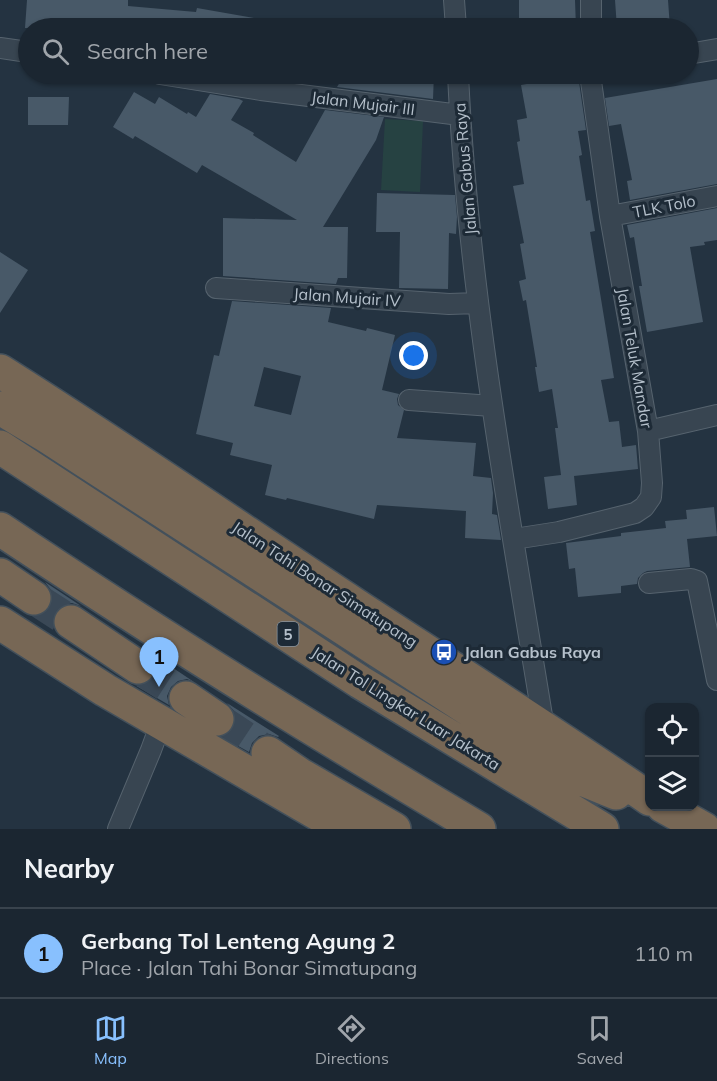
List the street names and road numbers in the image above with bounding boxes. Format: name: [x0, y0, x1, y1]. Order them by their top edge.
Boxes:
street label: Jalan Mujair III: [310, 87, 416, 119]
street label: Jalan Gabus Raya: [449, 102, 481, 236]
street label: TLK Tolo: [631, 190, 697, 222]
street label: Jalan Mujair IV: [293, 283, 402, 311]
street label: Jalan Teluk Mandar: [613, 286, 657, 430]
street label: Jalan Tahi Bonar Simatupang: [229, 517, 421, 651]
road number: 5: [278, 622, 298, 646]
street label: Jalan Tol Lingkar Luar Jakarta: [308, 642, 504, 774]

